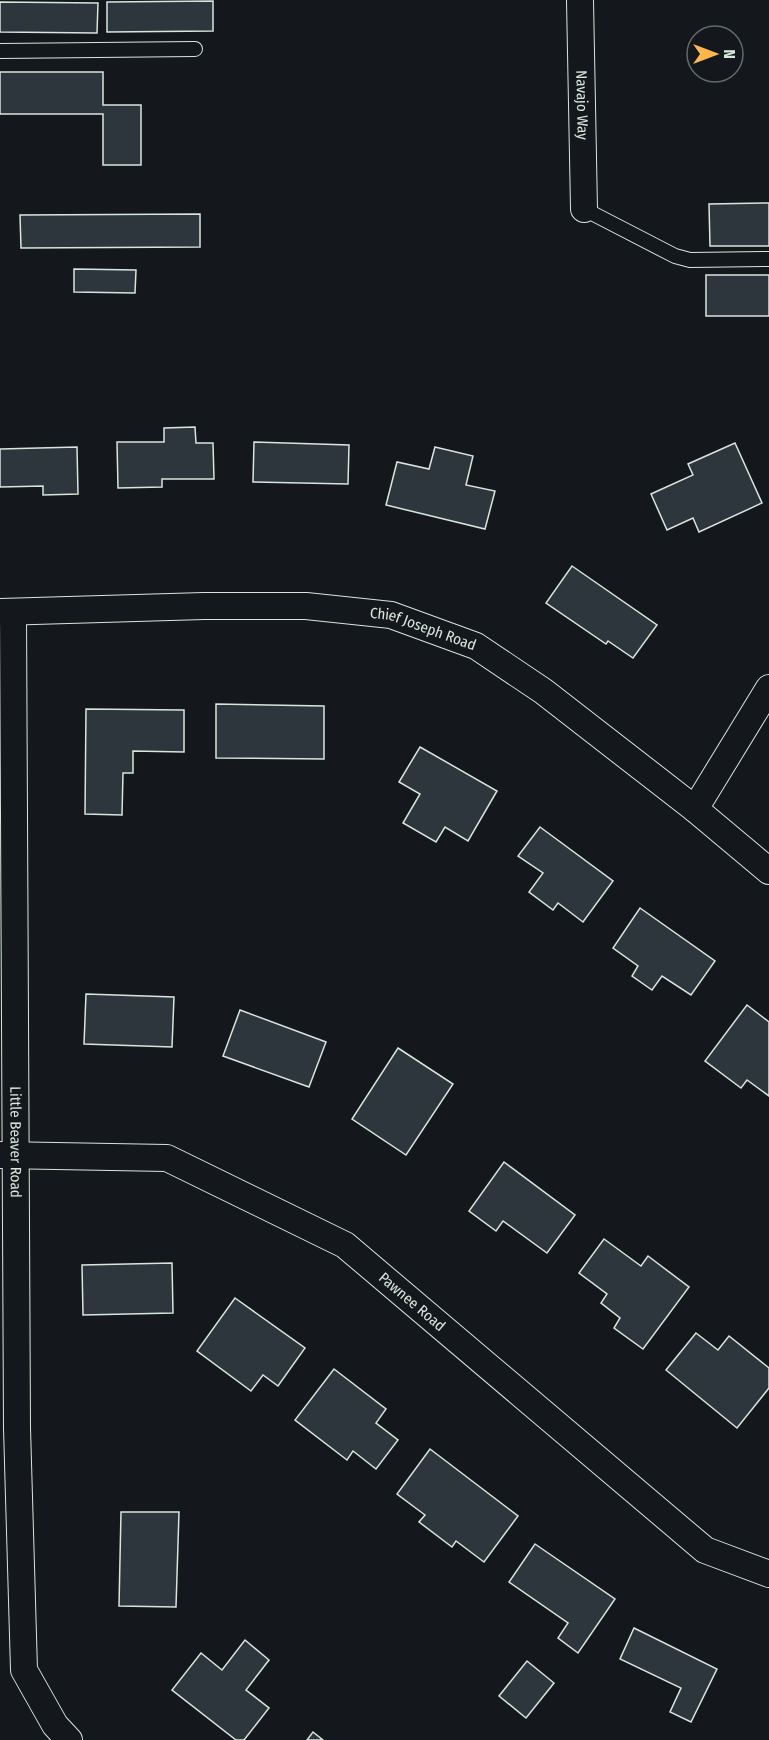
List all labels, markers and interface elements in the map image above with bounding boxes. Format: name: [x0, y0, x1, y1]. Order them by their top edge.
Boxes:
north arrow: [685, 24, 745, 84]
text: N: [720, 49, 739, 59]
street label: Navajo Way: [572, 70, 592, 140]
street label: Chief Joseph Road: [369, 604, 479, 654]
street label: Little Beaver Road: [6, 1086, 25, 1198]
street label: Pawnee Road: [375, 1269, 449, 1335]

